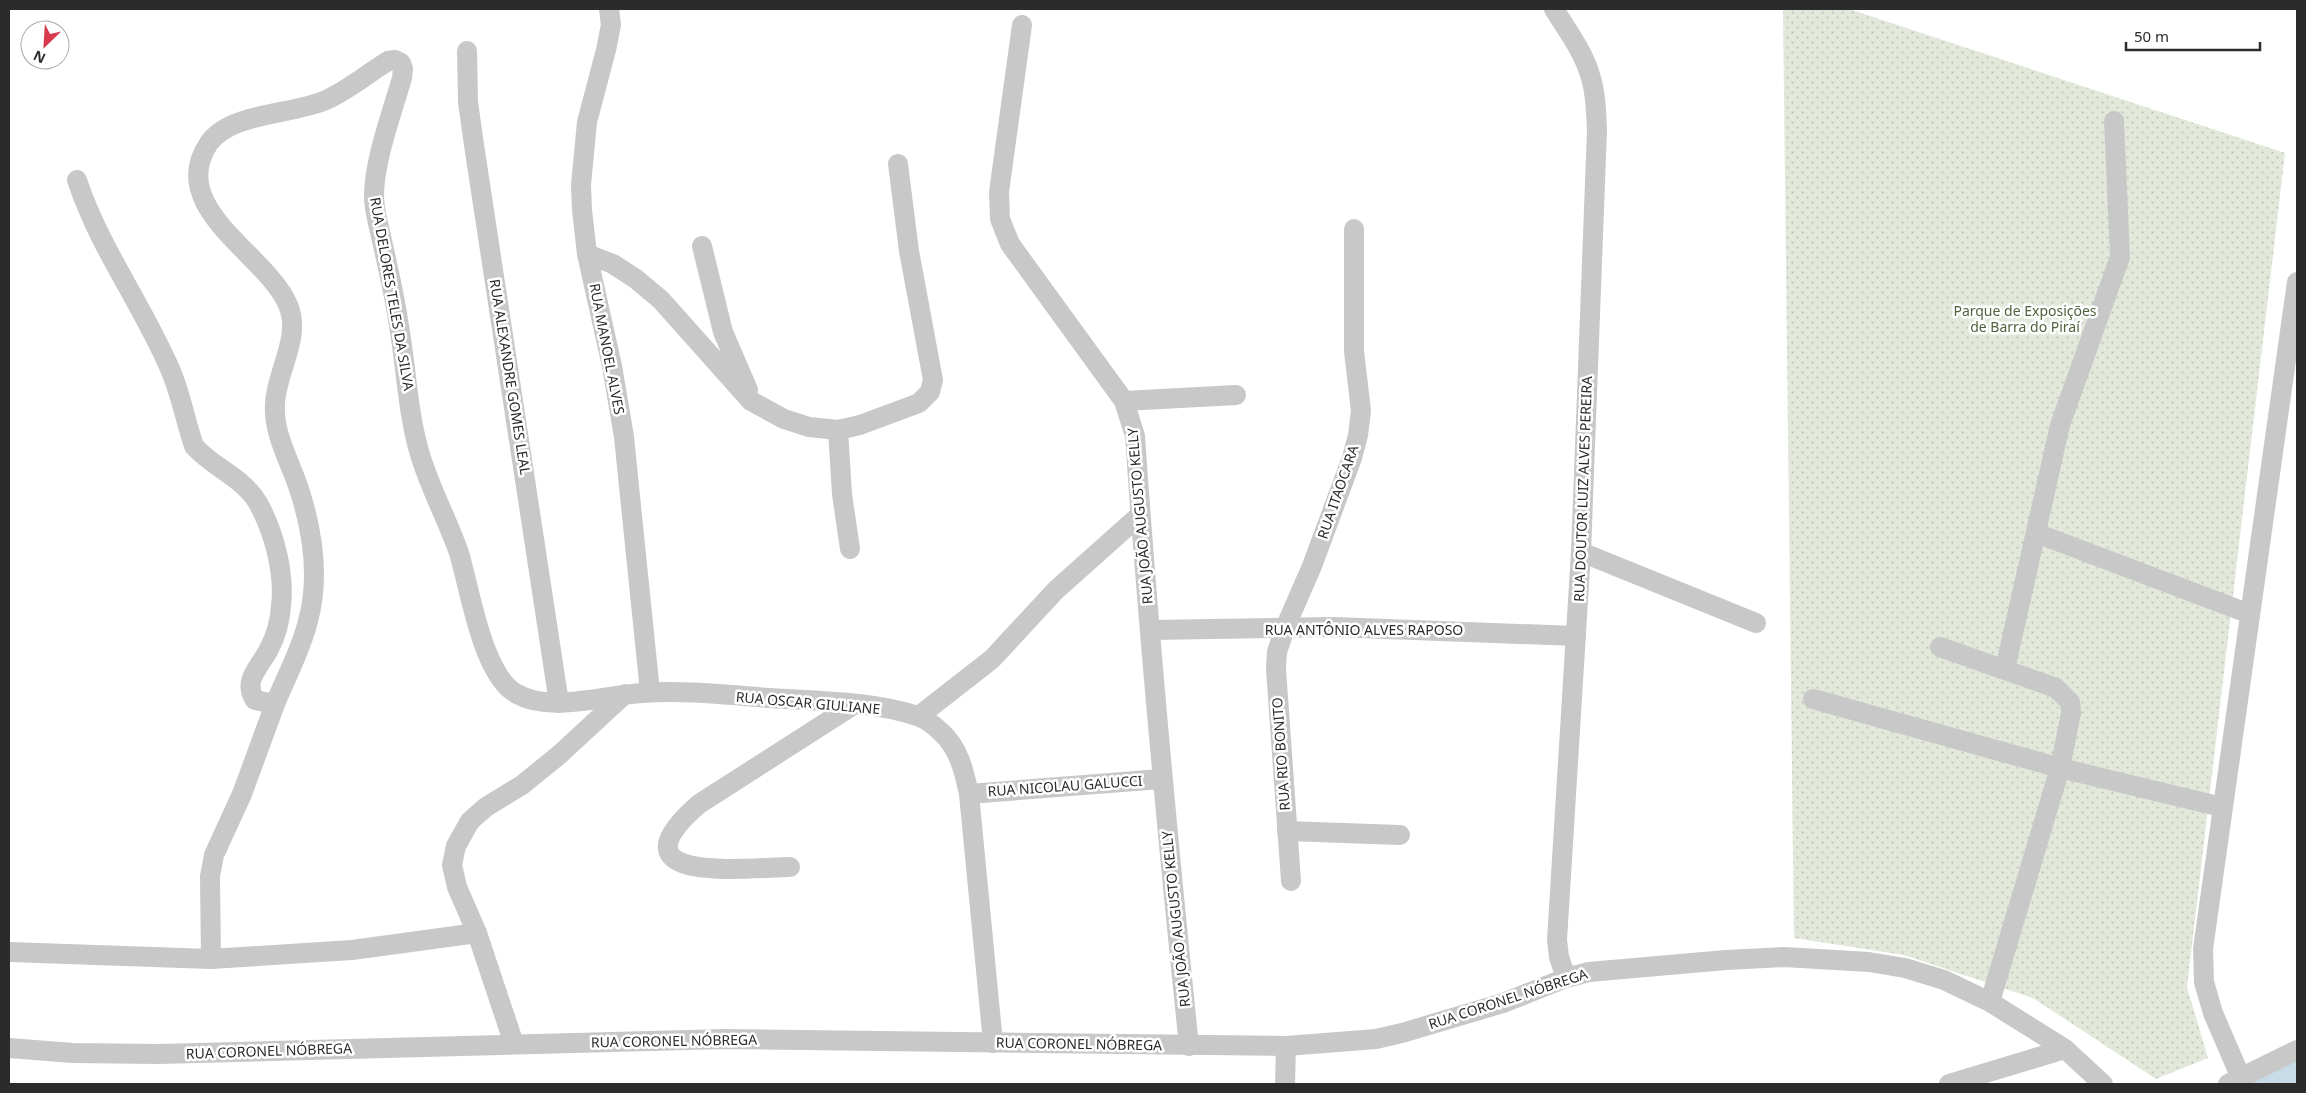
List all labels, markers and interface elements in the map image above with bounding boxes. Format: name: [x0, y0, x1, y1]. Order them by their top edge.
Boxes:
north arrow: [20, 20, 70, 70]
scale bar: [2126, 20, 2260, 52]
text: 50 m: [2134, 26, 2169, 46]
text: N: [30, 46, 48, 68]
street label: RUA DELORES TELES DA SILVA: [366, 196, 419, 392]
street label: RUA ALEXANDRE GOMES LEAL: [486, 278, 535, 476]
street label: RUA MANOEL ALVES: [585, 282, 630, 416]
park label: Parque de Exposições de Barra do Piraí: [1953, 301, 2097, 336]
street label: RUA DOUTOR LUIZ ALVES PEREIRA: [1569, 376, 1596, 602]
street label: RUA JOÃO AUGUSTO KELLY: [1122, 427, 1157, 605]
street label: RUA ITAOCARA: [1313, 442, 1362, 541]
street label: RUA ANTÔNIO ALVES RAPOSO: [1265, 620, 1463, 639]
street label: RUA OSCAR GIULIANE: [735, 687, 881, 718]
street label: RUA RIO BONITO: [1267, 697, 1294, 811]
street label: RUA NICOLAU GALUCCI: [987, 771, 1143, 800]
street label: RUA JOÃO AUGUSTO KELLY: [1157, 830, 1194, 1008]
street label: RUA CORONEL NÓBREGA: [1426, 964, 1590, 1033]
street label: RUA CORONEL NÓBREGA: [591, 1030, 757, 1051]
street label: RUA CORONEL NÓBREGA: [996, 1033, 1162, 1054]
street label: RUA CORONEL NÓBREGA: [186, 1038, 352, 1063]

